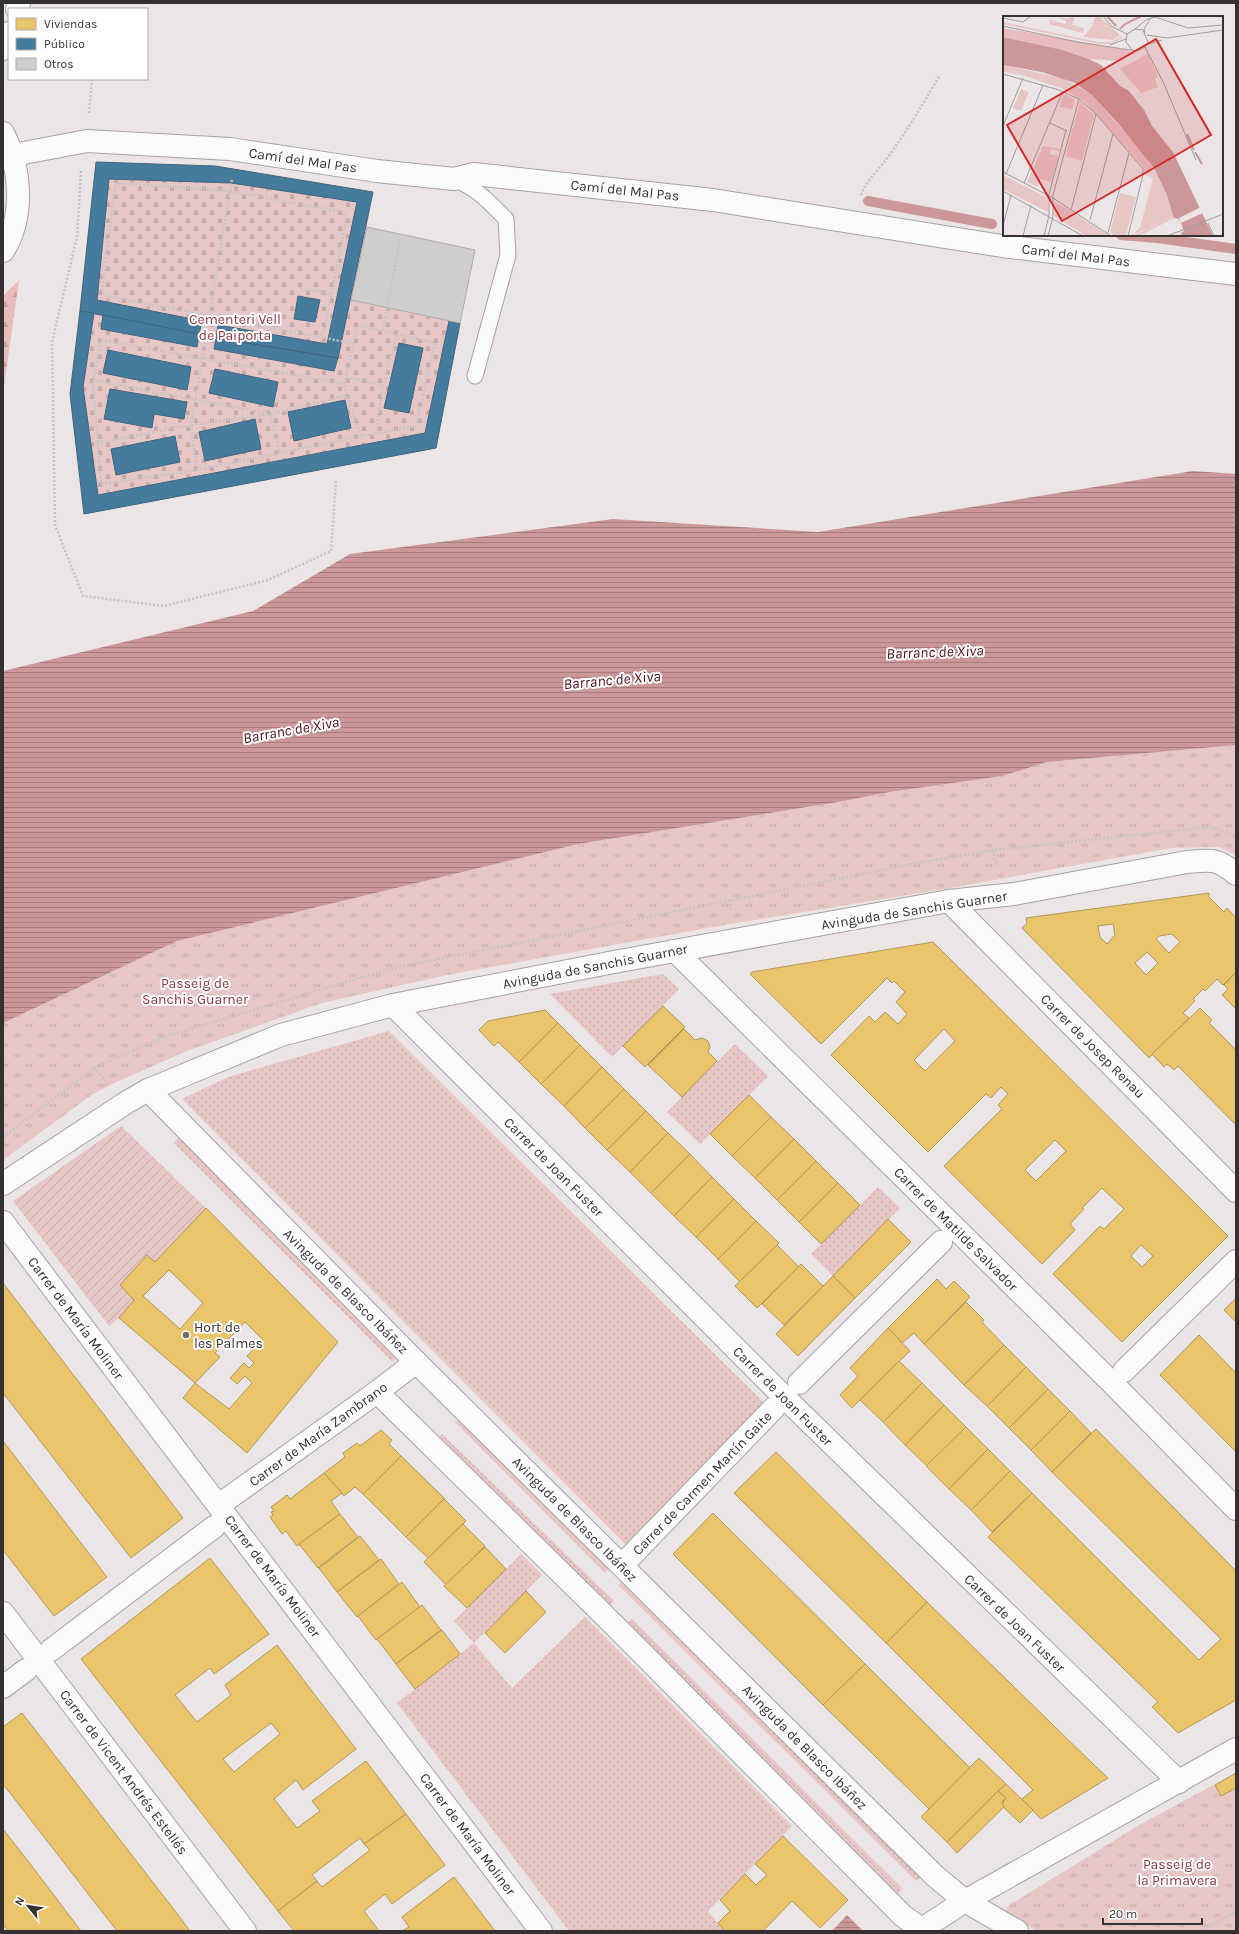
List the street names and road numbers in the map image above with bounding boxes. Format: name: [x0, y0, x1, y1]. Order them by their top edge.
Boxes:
street label: Camí del Mal Pas: [248, 144, 358, 177]
street label: Camí del Mal Pas: [570, 176, 680, 205]
street label: Camí del Mal Pas: [1021, 240, 1131, 271]
street label: Avinguda de Sanchis Guarner: [820, 887, 1009, 934]
street label: Avinguda de Sanchis Guarner: [501, 940, 690, 993]
street label: Carrer de Josep Renau: [1037, 991, 1148, 1102]
street label: Carrer de Joan Fuster: [500, 1114, 608, 1221]
street label: Carrer de Matilde Salvador: [890, 1164, 1022, 1296]
street label: Avinguda de Blasco Ibáñez: [280, 1225, 412, 1357]
street label: Carrer de María Moliner: [24, 1254, 128, 1384]
street label: Carrer de Joan Fuster: [729, 1343, 837, 1450]
street label: Carrer de María Zambrano: [246, 1378, 391, 1490]
street label: Carrer de Carmen Martín Gaite: [629, 1408, 776, 1559]
street label: Avinguda de Blasco Ibáñez: [509, 1453, 641, 1585]
street label: Carrer de María Moliner: [221, 1512, 325, 1642]
street label: Carrer de Joan Fuster: [961, 1571, 1069, 1677]
street label: Avinguda de Blasco Ibáñez: [739, 1681, 871, 1813]
street label: Carrer de Vicent Andrés Estellés: [56, 1686, 191, 1858]
street label: Carrer de María Moliner: [416, 1770, 520, 1900]

